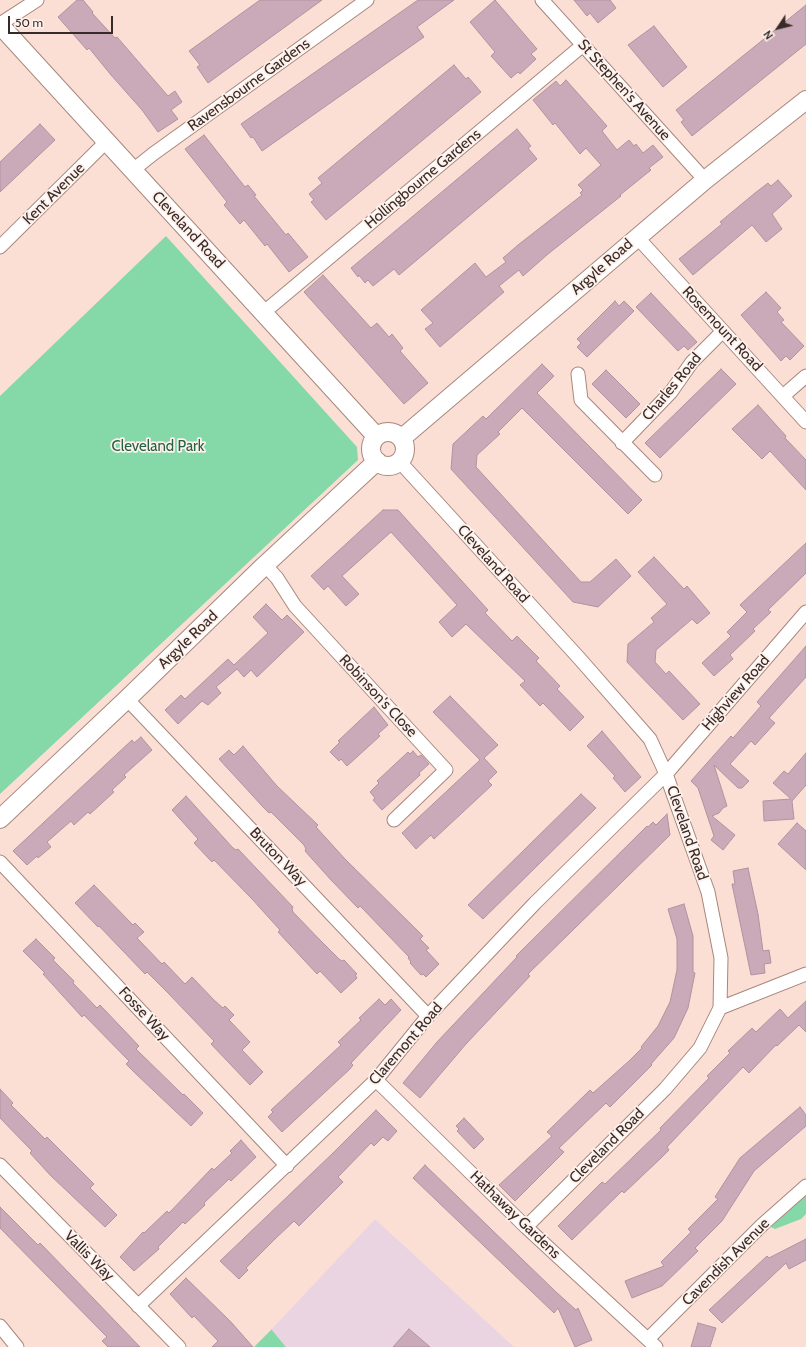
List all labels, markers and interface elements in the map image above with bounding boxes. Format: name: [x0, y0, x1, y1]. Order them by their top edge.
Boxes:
scale bar: [10, 8, 115, 34]
north arrow: [758, 8, 798, 48]
text: 50 m: [15, 15, 43, 30]
text: N: [760, 28, 776, 42]
street label: Ravensbourne Gardens: [184, 35, 314, 135]
street label: St Stephen's Avenue: [574, 36, 674, 144]
street label: Hollingbourne Gardens: [361, 125, 485, 233]
street label: Kent Avenue: [19, 159, 89, 229]
street label: Cleveland Road: [148, 188, 228, 272]
street label: Argyle Road: [567, 235, 637, 299]
street label: Rosemount Road: [678, 283, 766, 375]
street label: Charles Road: [639, 350, 705, 424]
park label: Cleveland Park: [111, 438, 205, 456]
street label: Cleveland Road: [453, 521, 533, 607]
street label: Argyle Road: [154, 607, 222, 673]
street label: Robinson's Close: [335, 651, 421, 741]
street label: Highview Road: [698, 652, 774, 734]
street label: Cleveland Road: [662, 783, 712, 883]
street label: Bruton Way: [246, 824, 310, 890]
street label: Fosse Way: [115, 983, 173, 1045]
street label: Claremont Road: [365, 999, 447, 1089]
street label: Cleveland Road: [566, 1105, 648, 1187]
street label: Hathaway Gardens: [466, 1167, 564, 1263]
street label: Cavendish Avenue: [679, 1215, 773, 1309]
street label: Vallis Way: [60, 1227, 118, 1285]

